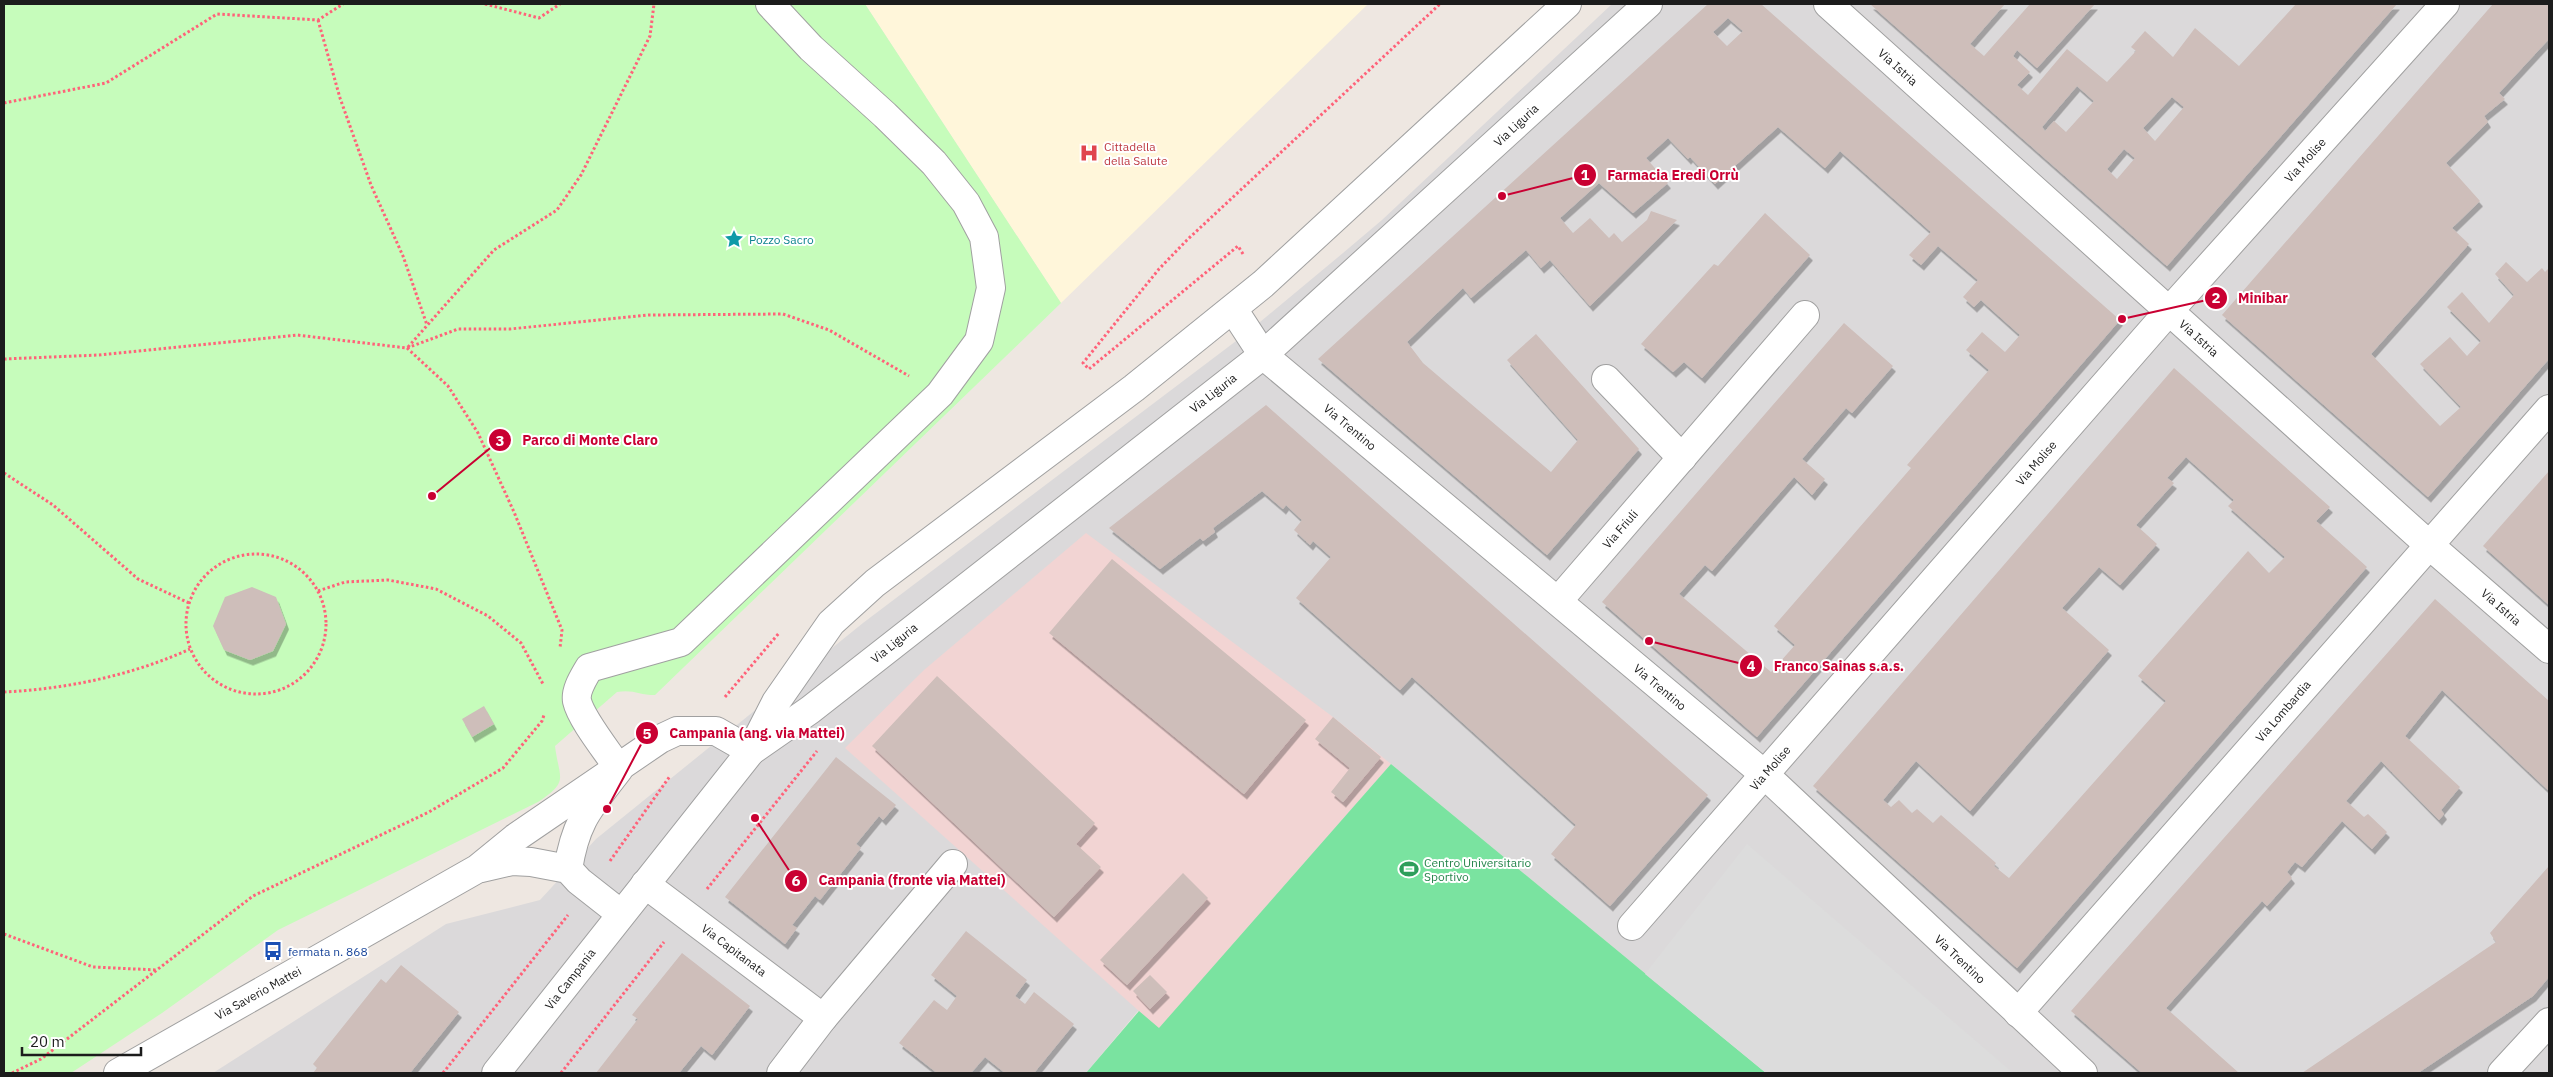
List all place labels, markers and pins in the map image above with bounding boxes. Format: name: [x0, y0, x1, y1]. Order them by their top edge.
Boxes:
place label: Cittadella della Salute: [1104, 139, 1168, 168]
hospital icon: Cittadella della Salute: [1078, 142, 1100, 164]
callout: Farmacia Eredi Orrù: [1572, 161, 1749, 190]
place icon: Pozzo Sacro: [723, 228, 745, 250]
place label: Pozzo Sacro: [749, 232, 814, 247]
callout: Minibar: [2203, 283, 2298, 312]
callout: Parco di Monte Claro: [487, 426, 668, 455]
callout: Franco Sainas s.a.s.: [1739, 651, 1914, 680]
callout: Campania (ang. via Mattei): [634, 719, 855, 748]
place label: Centro Universitario Sportivo: [1424, 855, 1532, 884]
sports icon: Centro Universitario Sportivo: [1398, 858, 1420, 880]
callout: Campania (fronte via Mattei): [783, 866, 1015, 895]
bus stop icon: fermata n. 868: [262, 940, 284, 962]
place label: fermata n. 868: [288, 944, 368, 959]

